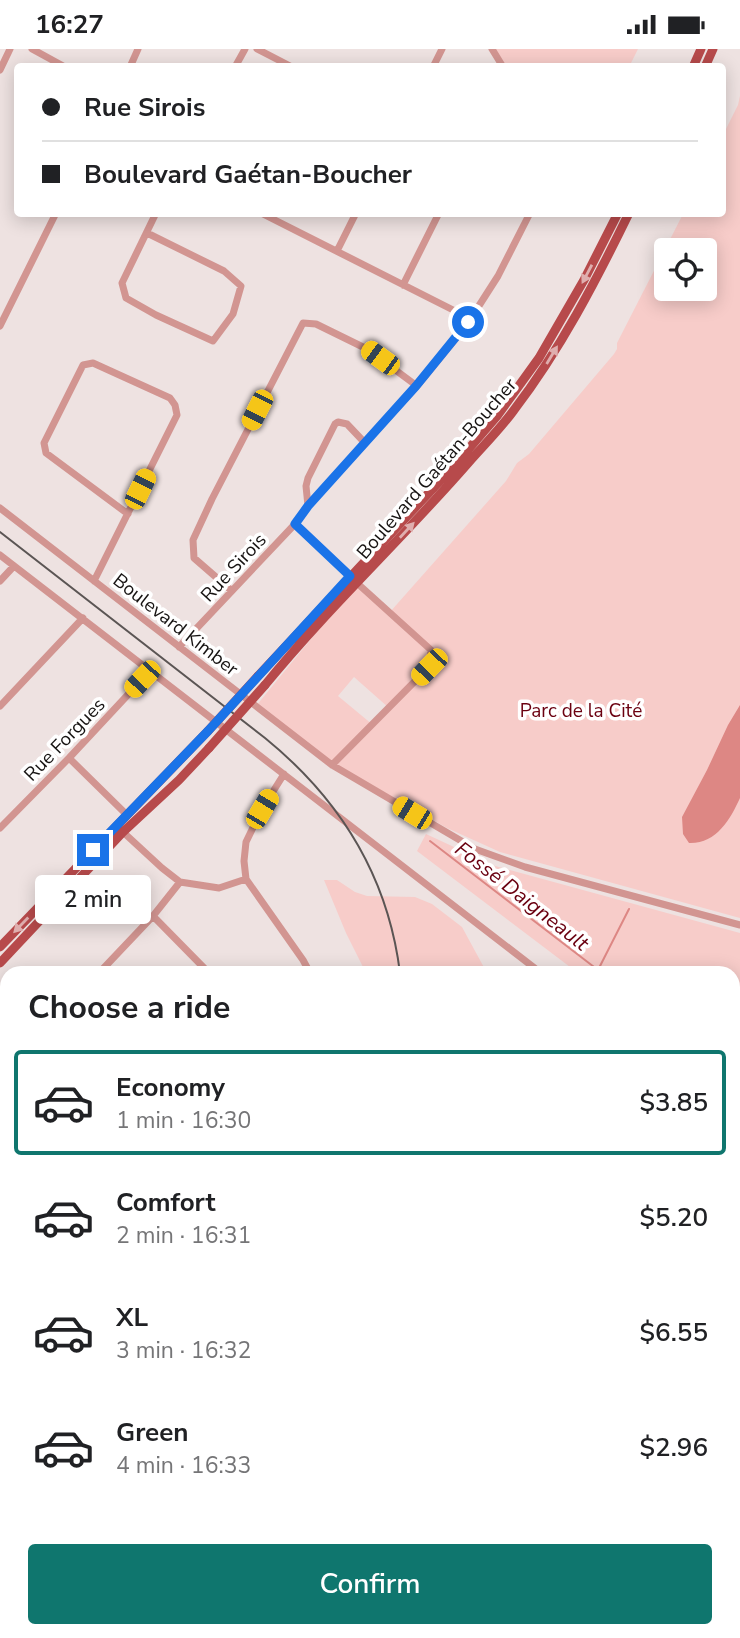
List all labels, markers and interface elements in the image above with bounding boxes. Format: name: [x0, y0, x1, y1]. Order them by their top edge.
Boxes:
text: 16:27: [35, 7, 104, 42]
text: Rue Sirois: [84, 90, 205, 125]
text: Boulevard Gaétan-Boucher: [84, 157, 412, 192]
map controls: [654, 238, 717, 301]
button: locate: [654, 238, 717, 301]
one-way arrow: [581, 264, 593, 284]
route start: [452, 306, 484, 338]
car: [357, 337, 404, 379]
one-way arrow: [546, 346, 558, 365]
street label: Boulevard Gaétan-Boucher: [351, 372, 523, 565]
car: [239, 387, 276, 433]
car: [122, 466, 159, 512]
one-way arrow: [399, 521, 415, 539]
street label: Rue Sirois: [195, 528, 272, 608]
street label: Boulevard Kimber: [107, 568, 244, 682]
car: [407, 645, 452, 689]
car: [120, 656, 165, 702]
street label: Rue Forgues: [18, 692, 111, 787]
park label: Parc de la Cité: [520, 698, 642, 724]
car: [243, 786, 282, 832]
car: [389, 793, 436, 833]
route end: [77, 834, 109, 866]
water label: Fossé Daigneault: [449, 835, 595, 958]
callout: 2 min: [35, 875, 151, 923]
text: 2 min: [64, 884, 122, 915]
one-way arrow: [14, 916, 30, 933]
text: Choose a ride: [28, 986, 230, 1029]
text: Economy: [116, 1070, 225, 1105]
icon: car: [32, 1071, 95, 1134]
text: $3.85: [639, 1085, 708, 1120]
text: 1 min · 16:30: [116, 1105, 251, 1136]
text: Comfort: [116, 1185, 216, 1220]
icon: car: [32, 1186, 95, 1249]
text: $5.20: [639, 1200, 708, 1235]
text: 2 min · 16:31: [116, 1220, 251, 1251]
text: XL: [116, 1300, 148, 1335]
icon: car: [32, 1301, 95, 1364]
text: $6.55: [639, 1315, 708, 1350]
text: 3 min · 16:32: [116, 1335, 251, 1366]
text: Green: [116, 1415, 189, 1450]
icon: car: [32, 1416, 95, 1479]
text: $2.96: [639, 1430, 708, 1465]
text: 4 min · 16:33: [116, 1450, 251, 1481]
button: Confirm: [28, 1544, 712, 1624]

